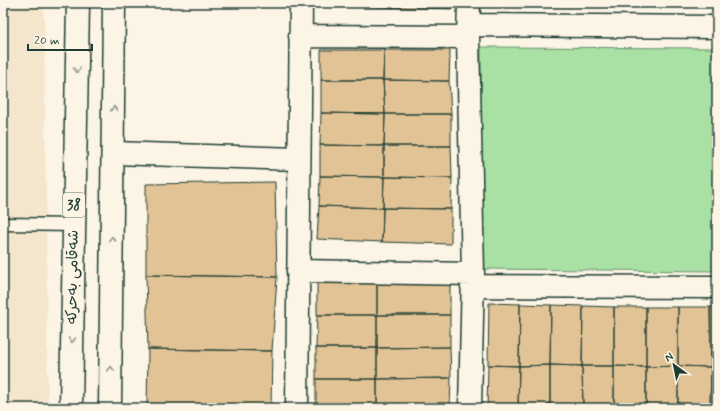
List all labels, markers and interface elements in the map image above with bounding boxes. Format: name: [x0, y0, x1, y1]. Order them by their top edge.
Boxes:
scale bar: [28, 26, 92, 52]
text: 20 m: [34, 33, 60, 49]
one-way arrow: [73, 67, 81, 73]
one-way arrow: [110, 106, 118, 112]
road number: 38: [63, 193, 85, 217]
street label: شەقامی بەحرکە: [62, 230, 84, 324]
one-way arrow: [108, 236, 116, 242]
one-way arrow: [68, 337, 76, 343]
north arrow: [654, 345, 694, 385]
text: N: [662, 350, 676, 365]
one-way arrow: [107, 366, 115, 372]

